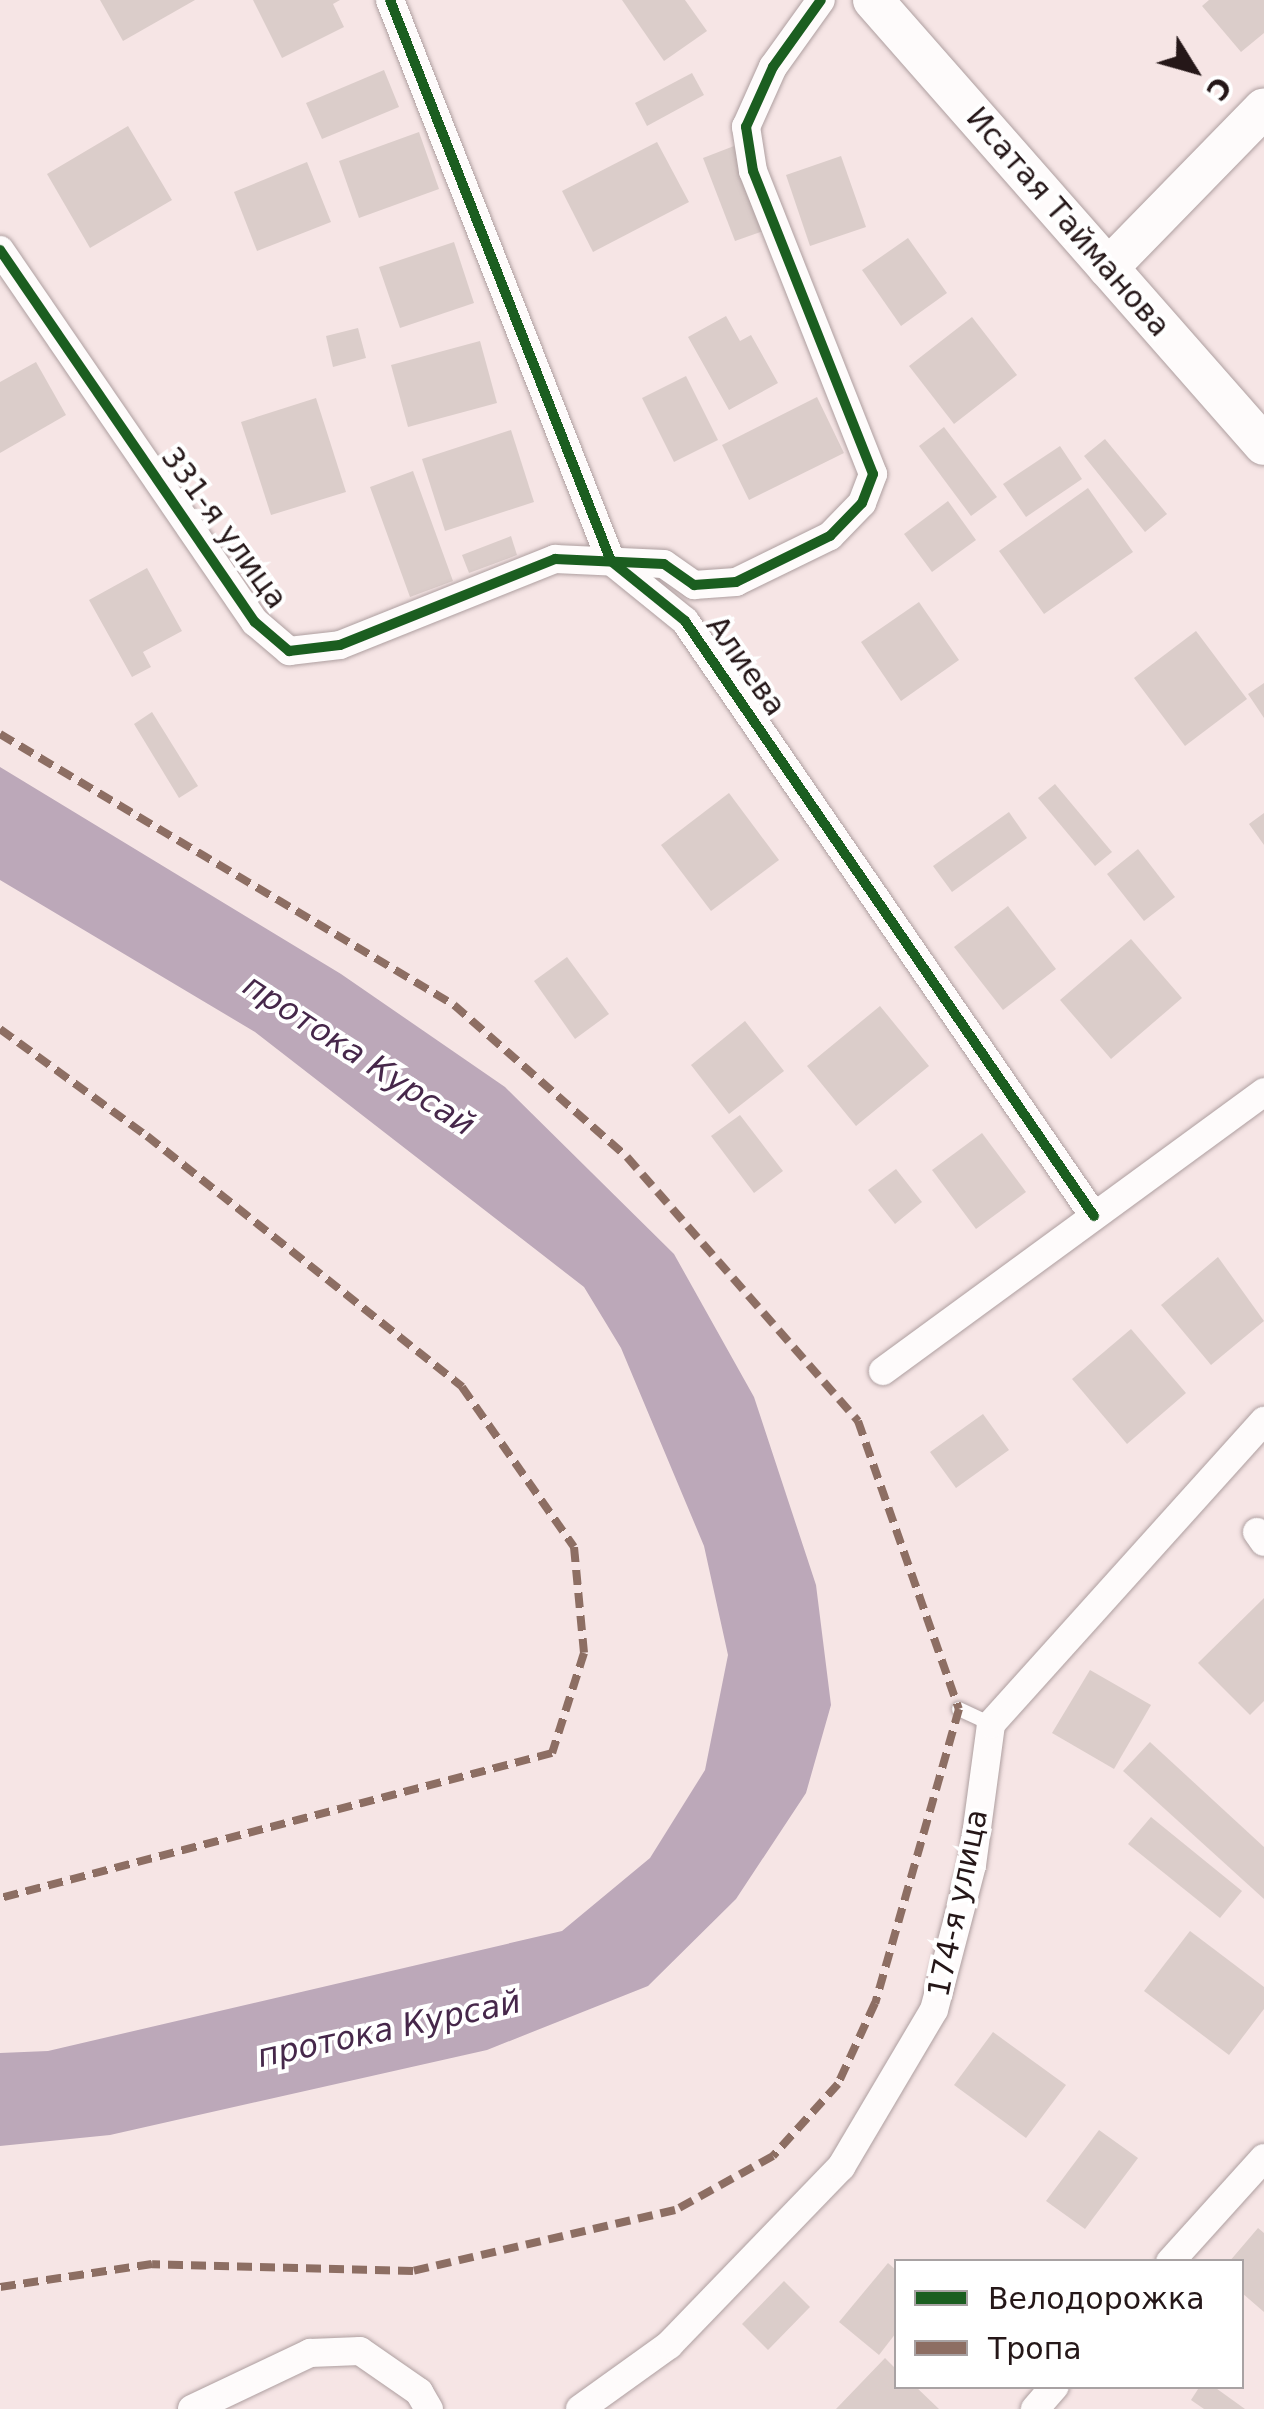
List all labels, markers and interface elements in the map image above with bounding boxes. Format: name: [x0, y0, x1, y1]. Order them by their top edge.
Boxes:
north arrow: [1144, 20, 1244, 120]
text: С: [1199, 70, 1238, 106]
street label: Исатая Тайманова: [959, 100, 1177, 344]
street label: 331-я улица: [153, 440, 295, 616]
street label: Алиева: [699, 609, 793, 723]
water label: протока Курсай: [236, 966, 482, 1144]
street label: 174-я улица: [921, 1806, 995, 2000]
water label: протока Курсай: [254, 1982, 524, 2076]
legend: [894, 2259, 1244, 2389]
text: Велодорожка: [988, 2281, 1205, 2316]
text: Тропа: [988, 2331, 1082, 2366]

